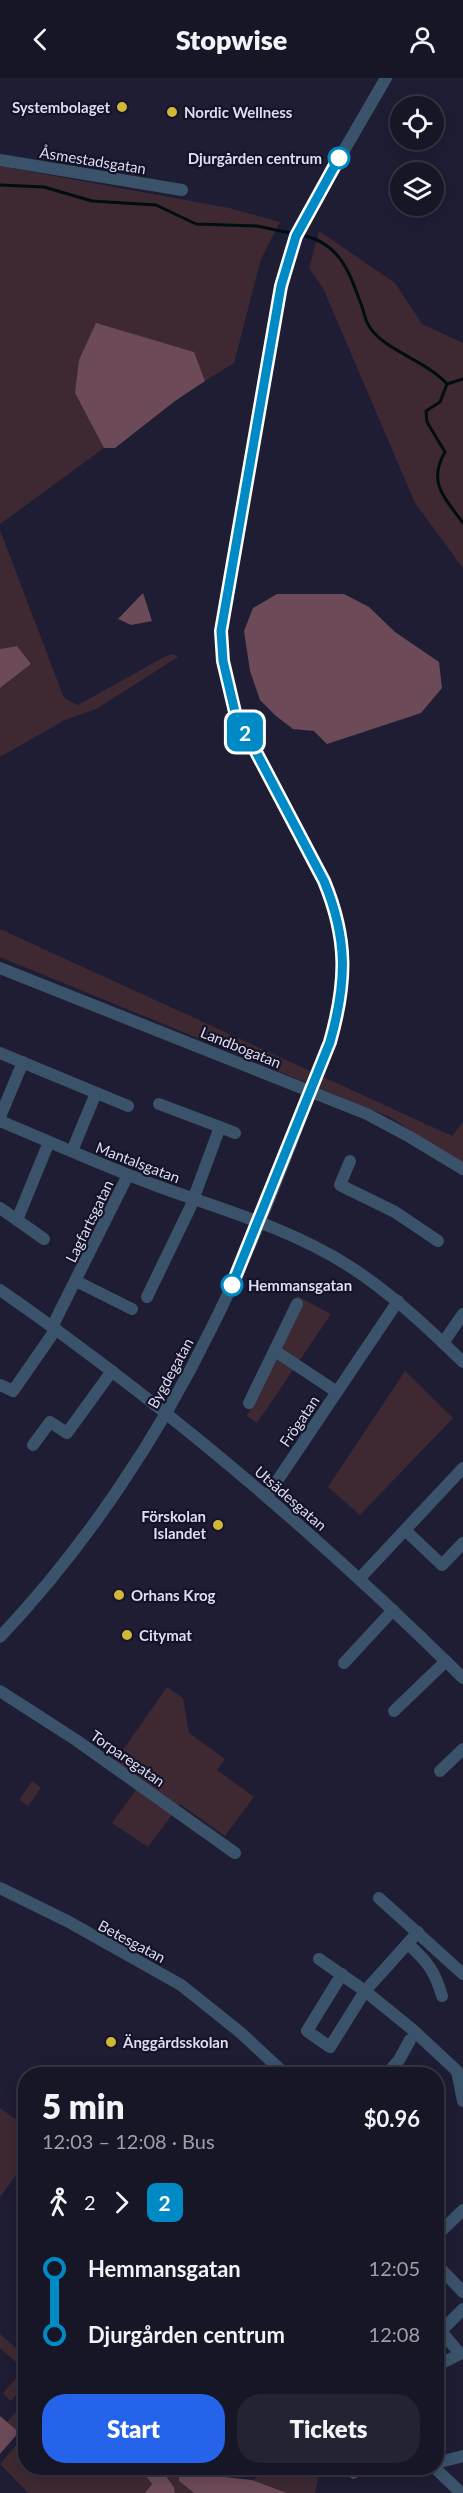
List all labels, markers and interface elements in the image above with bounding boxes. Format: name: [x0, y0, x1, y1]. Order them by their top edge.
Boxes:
icon: back: [24, 23, 57, 56]
text: Stopwise: [176, 23, 287, 56]
icon: person: [406, 23, 439, 56]
map controls: [390, 96, 444, 216]
button: locate: [390, 96, 444, 150]
place label: Systembolaget: [12, 98, 110, 116]
marker: Systembolaget: [115, 100, 129, 114]
place label: Nordic Wellness: [184, 103, 293, 121]
marker: Nordic Wellness: [165, 105, 179, 119]
street label: Åsmestadsgatan: [39, 143, 147, 177]
marker: Djurgården centrum: [328, 147, 350, 169]
place label: Djurgården centrum: [188, 149, 322, 167]
button: layers: [390, 162, 444, 216]
line badge: 2: [226, 712, 264, 752]
text: 2: [239, 720, 251, 745]
street label: Landbogatan: [198, 1023, 284, 1071]
street label: Mantalsgatan: [93, 1138, 183, 1186]
street label: Lagfartsgatan: [61, 1177, 117, 1265]
marker: Hemmansgatan: [221, 1274, 243, 1296]
place label: Hemmansgatan: [248, 1276, 352, 1294]
street label: Bygdegatan: [143, 1335, 197, 1411]
street label: Frögatan: [275, 1392, 323, 1450]
street label: Utsädesgatan: [251, 1462, 331, 1534]
place label: Förskolan Islandet: [141, 1507, 206, 1542]
marker: Förskolan Islandet: [211, 1518, 225, 1532]
place label: Orhans Krog: [131, 1586, 216, 1604]
marker: Orhans Krog: [112, 1588, 126, 1602]
place label: Citymat: [139, 1626, 192, 1644]
marker: Citymat: [120, 1628, 134, 1642]
street label: Torparegatan: [87, 1726, 169, 1790]
street label: Betesgatan: [95, 1916, 169, 1966]
place label: Änggårdsskolan: [122, 2033, 228, 2051]
marker: Änggårdsskolan: [104, 2035, 118, 2049]
text: 5 min: [42, 2086, 124, 2126]
text: $0.96: [364, 2105, 420, 2132]
text: 12:03 – 12:08 · Bus: [42, 2129, 215, 2153]
icon: walk: [42, 2186, 75, 2219]
icon: forward: [105, 2186, 138, 2219]
text: 2: [84, 2190, 96, 2214]
text: 2: [159, 2190, 171, 2215]
text: Hemmansgatan: [88, 2255, 241, 2282]
text: 12:05: [369, 2256, 420, 2280]
text: Djurgården centrum: [88, 2321, 285, 2348]
text: 12:08: [369, 2322, 420, 2346]
button: Start: [42, 2394, 225, 2463]
button: Tickets: [237, 2394, 420, 2463]

